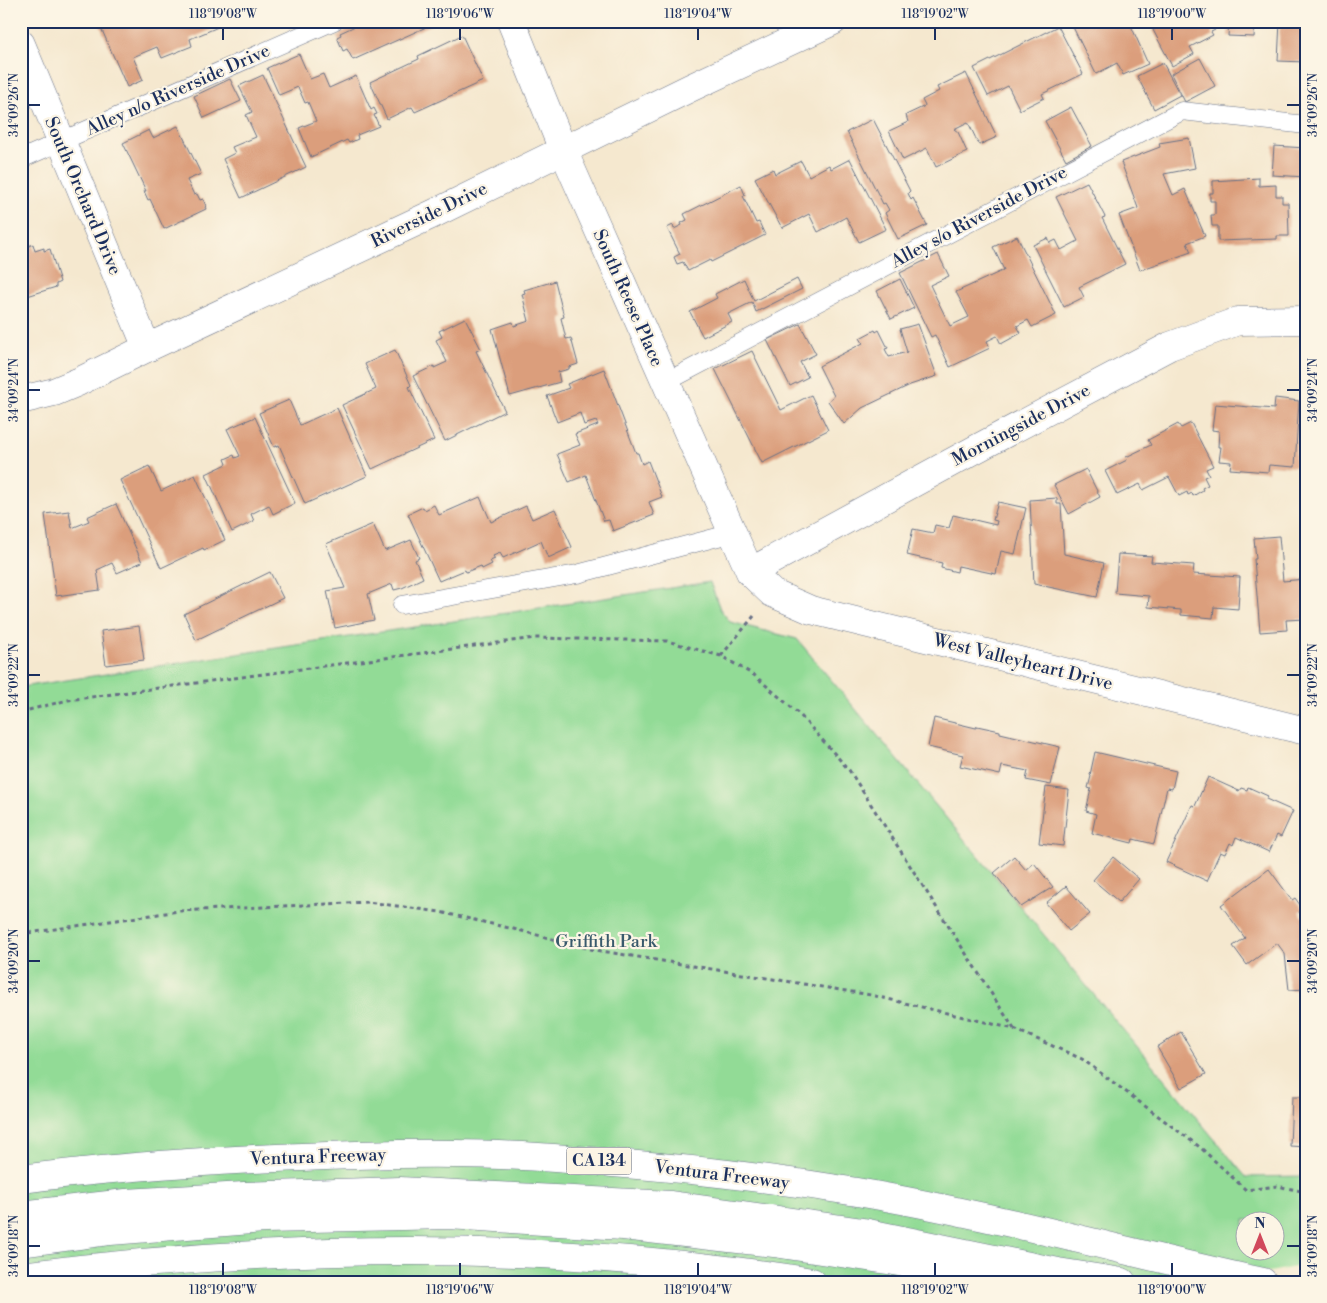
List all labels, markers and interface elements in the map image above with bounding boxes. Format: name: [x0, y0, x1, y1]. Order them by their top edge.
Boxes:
text: 118°19'08"W: [189, 7, 258, 22]
text: 118°19'06"W: [426, 7, 495, 22]
text: 118°19'04"W: [664, 7, 733, 22]
text: 118°19'02"W: [901, 7, 970, 22]
text: 118°19'00"W: [1138, 7, 1207, 22]
street label: Alley n/o Riverside Drive: [81, 39, 274, 141]
text: 34°09'26"N: [7, 73, 22, 137]
text: 34°09'26"N: [1306, 73, 1321, 137]
street label: South Orchard Drive: [39, 113, 127, 279]
street label: Alley s/o Riverside Drive: [886, 161, 1071, 274]
street label: Riverside Drive: [367, 177, 491, 253]
street label: South Reese Place: [587, 226, 669, 370]
text: 34°09'24"N: [7, 358, 22, 422]
text: 34°09'24"N: [1306, 358, 1321, 422]
street label: Morningside Drive: [948, 379, 1094, 471]
street label: West Valleyheart Drive: [930, 628, 1115, 695]
text: 34°09'22"N: [7, 643, 22, 707]
text: 34°09'22"N: [1306, 643, 1321, 707]
text: 34°09'20"N: [7, 929, 22, 993]
text: 34°09'20"N: [1306, 929, 1321, 993]
park label: Griffith Park: [555, 930, 658, 953]
street label: Ventura Freeway: [249, 1143, 387, 1171]
road number: CA 134: [566, 1148, 632, 1174]
street label: Ventura Freeway: [652, 1155, 791, 1195]
north arrow: [1234, 1210, 1284, 1260]
text: 34°09'18"N: [7, 1215, 22, 1277]
text: N: [1254, 1215, 1266, 1233]
text: 34°09'18"N: [1306, 1215, 1321, 1277]
text: 118°19'08"W: [189, 1283, 258, 1298]
text: 118°19'06"W: [426, 1283, 495, 1298]
text: 118°19'04"W: [664, 1283, 733, 1298]
text: 118°19'02"W: [901, 1283, 970, 1298]
text: 118°19'00"W: [1138, 1283, 1207, 1298]

